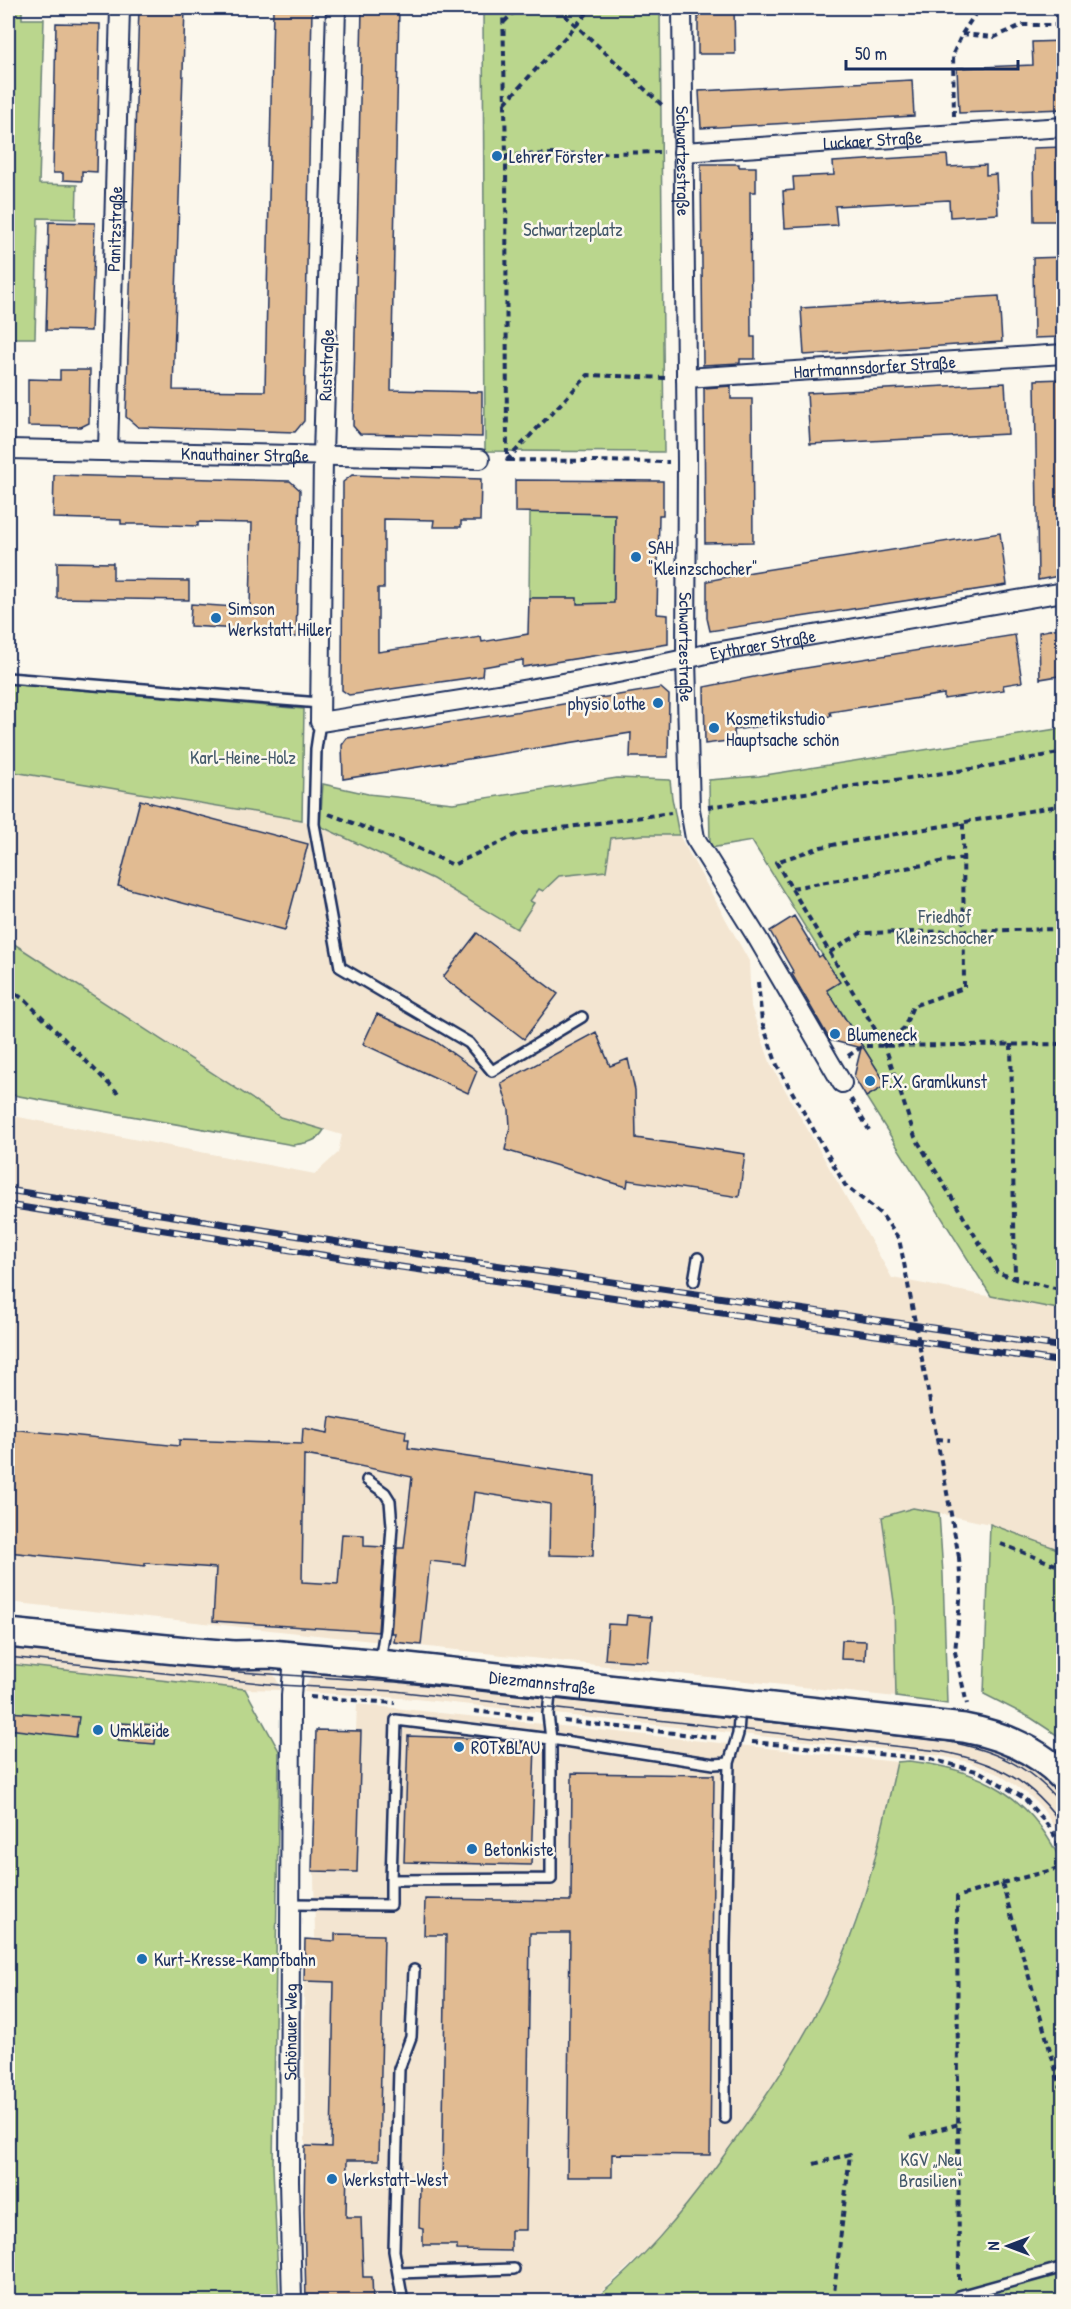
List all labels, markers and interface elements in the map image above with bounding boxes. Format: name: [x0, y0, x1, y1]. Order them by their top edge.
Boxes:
scale bar: [846, 33, 1018, 71]
text: 50 m: [855, 41, 887, 66]
street label: Schwartzestraße: [671, 106, 697, 216]
street label: Luckaer Straße: [822, 124, 923, 155]
place label: Lehrer Förster: [509, 144, 604, 169]
marker: Lehrer Förster: [490, 149, 504, 163]
street label: Panitzstraße: [100, 186, 128, 272]
park label: Schwartzeplatz: [523, 217, 623, 242]
street label: Ruststraße: [312, 328, 340, 402]
street label: Hartmannsdorfer Straße: [793, 348, 956, 384]
street label: Knauthainer Straße: [181, 440, 309, 468]
place label: SAH "Kleinzschocher": [648, 535, 758, 581]
marker: SAH "Kleinzschocher": [629, 550, 643, 564]
street label: Schwartzestraße: [673, 592, 700, 702]
place label: Simson Werkstatt Hiller: [228, 596, 332, 642]
marker: Simson Werkstatt Hiller: [209, 611, 223, 625]
street label: Eythraer Straße: [707, 622, 818, 665]
place label: physio lothe: [568, 691, 646, 716]
marker: physio lothe: [651, 696, 665, 710]
place label: Kosmetikstudio Hauptsache schön: [726, 706, 839, 752]
marker: Kosmetikstudio Hauptsache schön: [707, 721, 721, 735]
park label: Karl-Heine-Holz: [190, 745, 296, 770]
park label: Friedhof Kleinzschocher: [896, 904, 994, 950]
place label: Blumeneck: [847, 1022, 918, 1047]
marker: Blumeneck: [828, 1027, 842, 1041]
place label: F.X. Gramlkunst: [881, 1069, 988, 1094]
marker: F.X. Gramlkunst: [863, 1074, 877, 1088]
street label: Diezmannstraße: [488, 1664, 597, 1700]
place label: Umkleide: [110, 1718, 170, 1743]
marker: Umkleide: [91, 1723, 105, 1737]
place label: ROTxBLAU: [471, 1735, 540, 1760]
marker: ROTxBLAU: [452, 1740, 466, 1754]
place label: Betonkiste: [484, 1837, 554, 1862]
marker: Betonkiste: [465, 1842, 479, 1856]
place label: Kurt-Kresse-Kampfbahn: [154, 1947, 316, 1972]
marker: Kurt-Kresse-Kampfbahn: [135, 1952, 149, 1966]
street label: Schönauer Weg: [277, 1983, 302, 2081]
park label: KGV „Neu Brasilien“: [899, 2147, 963, 2193]
place label: Werkstatt-West: [344, 2167, 449, 2192]
marker: Werkstatt-West: [325, 2172, 339, 2186]
north arrow: [978, 2216, 1038, 2276]
text: N: [982, 2241, 1004, 2250]

